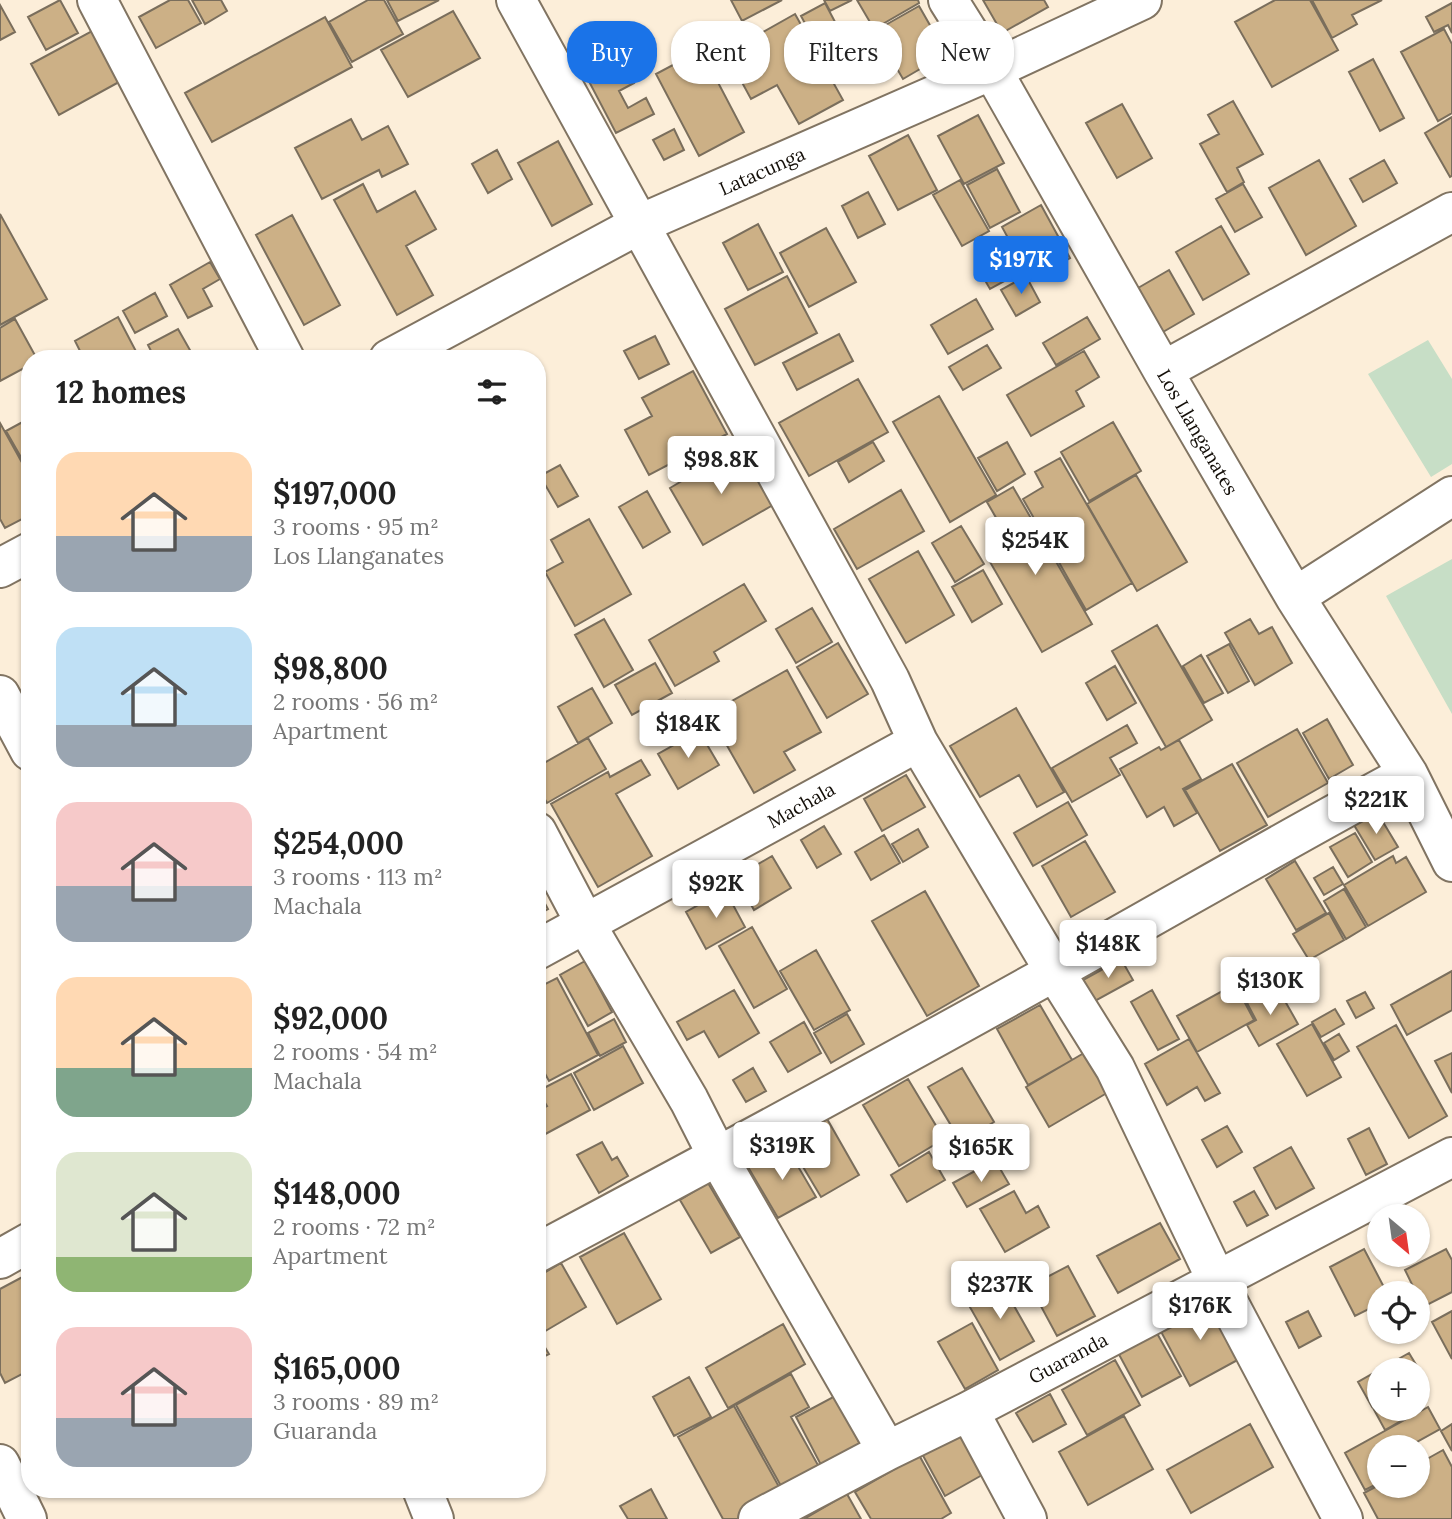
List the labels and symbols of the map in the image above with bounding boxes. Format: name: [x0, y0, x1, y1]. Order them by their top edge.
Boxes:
street label: Latacunga: [715, 141, 809, 201]
pin: $197K: [972, 236, 1070, 296]
street label: Los Llanganates: [1152, 365, 1244, 499]
pin: $98.8K: [664, 436, 778, 496]
pin: $254K: [986, 518, 1084, 577]
pin: $184K: [639, 700, 737, 760]
pin: $221K: [1327, 776, 1425, 836]
street label: Machala: [763, 777, 839, 833]
pin: $92K: [675, 860, 757, 920]
pin: $148K: [1059, 920, 1157, 980]
pin: $130K: [1221, 958, 1319, 1017]
pin: $319K: [733, 1122, 831, 1182]
pin: $165K: [932, 1124, 1030, 1184]
north arrow: [1367, 1204, 1430, 1267]
pin: $237K: [951, 1262, 1049, 1321]
pin: $176K: [1151, 1282, 1249, 1342]
street label: Guaranda: [1024, 1327, 1112, 1389]

